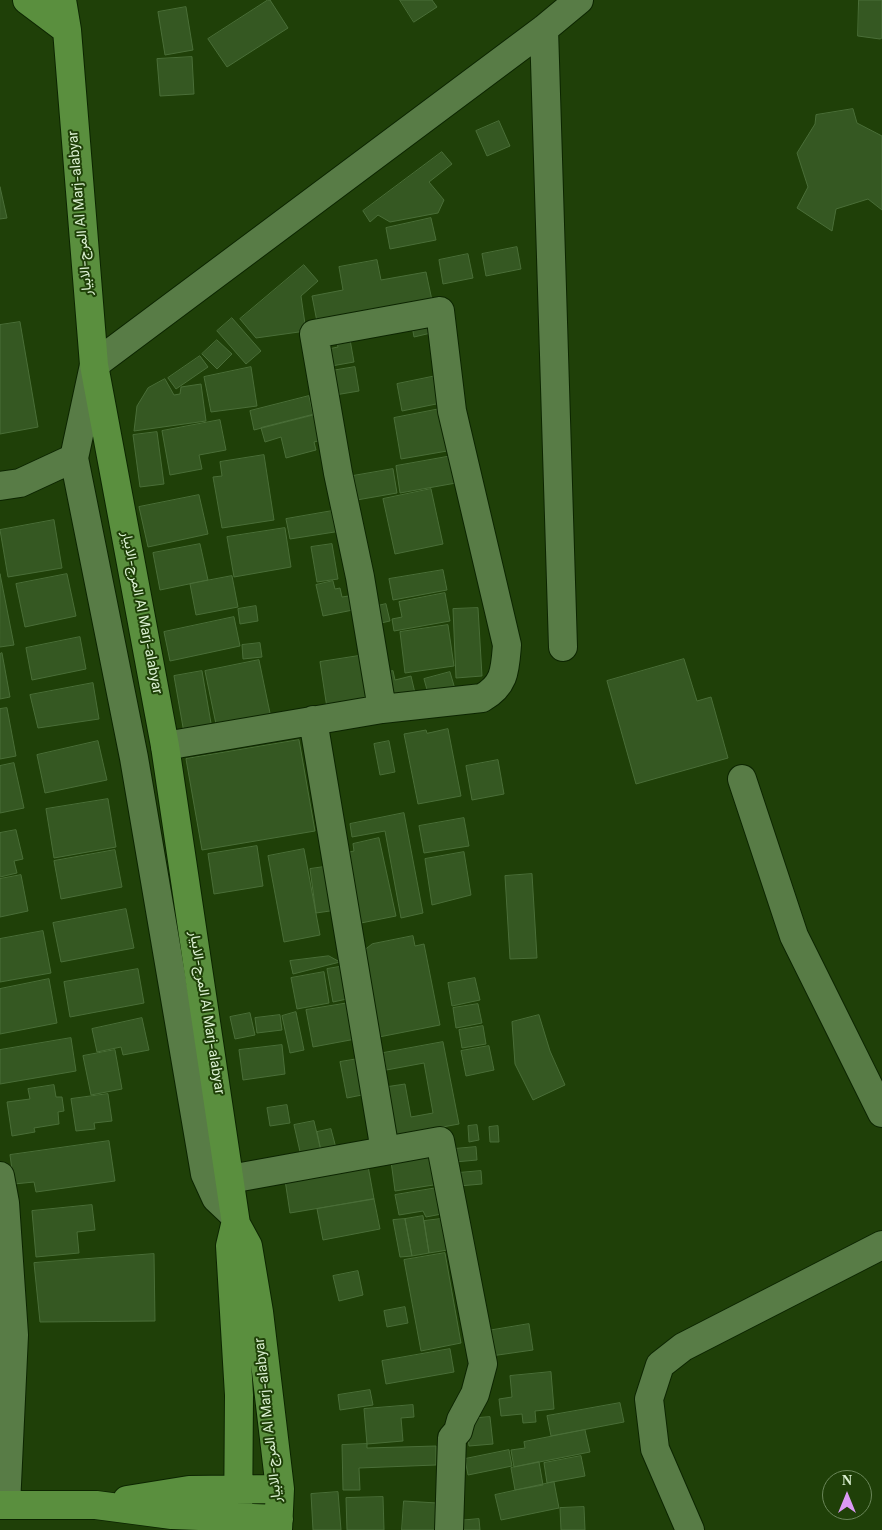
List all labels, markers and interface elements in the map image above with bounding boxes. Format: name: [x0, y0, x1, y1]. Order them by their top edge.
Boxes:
street label: المرج-الابيار Al Marj-alabyar: [66, 130, 98, 296]
street label: المرج-الابيار Al Marj-alabyar: [116, 530, 164, 696]
street label: المرج-الابيار Al Marj-alabyar: [184, 930, 226, 1096]
street label: المرج-الابيار Al Marj-alabyar: [253, 1337, 287, 1503]
north arrow: [822, 1470, 872, 1520]
text: N: [842, 1473, 852, 1488]

